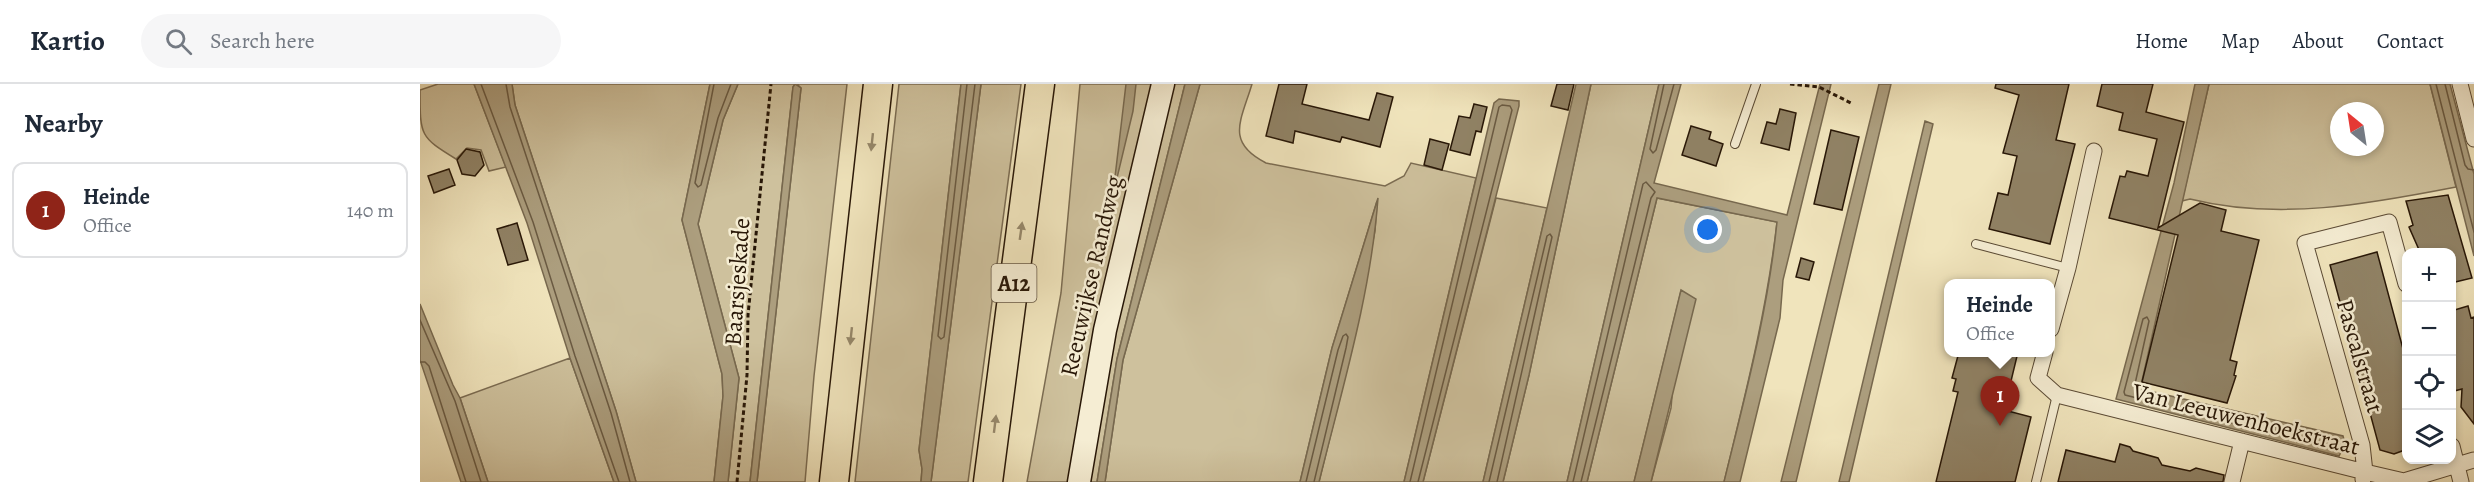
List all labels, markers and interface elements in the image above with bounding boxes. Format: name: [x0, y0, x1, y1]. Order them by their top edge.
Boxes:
search box: [141, 14, 561, 68]
text: Kartio: [30, 22, 105, 60]
icon: search: [162, 25, 195, 58]
text: Search here: [210, 26, 315, 56]
text: Home: [2135, 27, 2188, 55]
text: Map: [2221, 27, 2259, 55]
text: About: [2292, 27, 2344, 55]
text: Contact: [2377, 27, 2444, 55]
north arrow: [2330, 102, 2384, 156]
text: Nearby: [24, 106, 103, 141]
one-way arrow: [867, 133, 877, 152]
street label: Reeuwijkse Randweg: [1052, 172, 1130, 380]
text: Heinde: [83, 182, 150, 212]
text: 1: [42, 197, 49, 224]
text: 140 m: [347, 197, 394, 224]
text: Office: [83, 212, 132, 239]
your location: [1693, 215, 1722, 244]
street label: Baarsjeskade: [717, 217, 757, 347]
one-way arrow: [1016, 221, 1025, 240]
map controls: [2402, 248, 2456, 464]
button: +: [2402, 248, 2456, 302]
road number: A12: [992, 264, 1036, 302]
popup: [1944, 279, 2055, 357]
text: Heinde: [1966, 290, 2033, 320]
street label: Pascalstraat: [2328, 295, 2392, 417]
button: −: [2402, 302, 2456, 356]
text: Office: [1966, 320, 2015, 347]
one-way arrow: [846, 327, 855, 346]
button: locate: [2402, 356, 2456, 410]
street label: Van Leeuwenhoekstraat: [2128, 375, 2363, 463]
pin: 1: [1980, 376, 2020, 426]
button: layers: [2402, 410, 2456, 464]
one-way arrow: [991, 414, 1000, 433]

